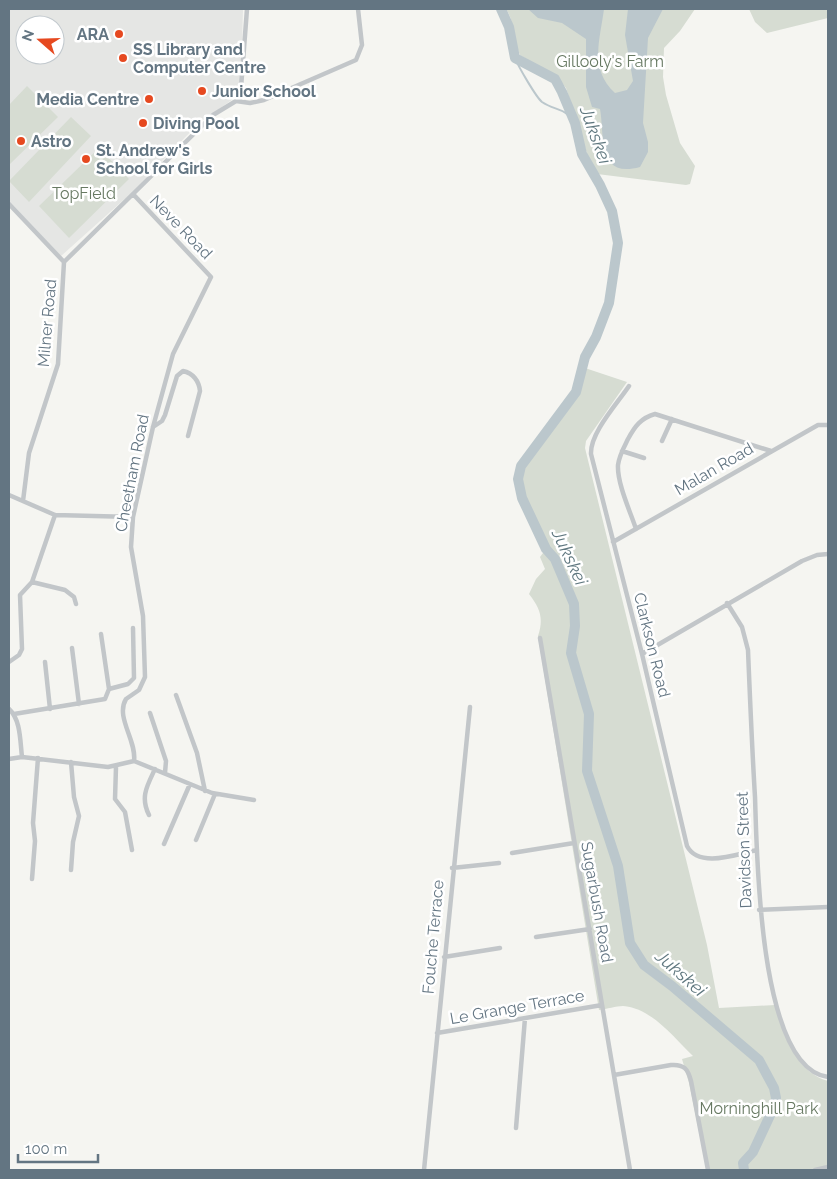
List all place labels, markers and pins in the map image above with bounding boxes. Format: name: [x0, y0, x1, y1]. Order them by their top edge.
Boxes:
place label: ARA: [77, 25, 109, 44]
marker: ARA: [113, 28, 125, 40]
place label: SS Library and Computer Centre: [133, 40, 266, 77]
marker: SS Library and Computer Centre: [117, 52, 129, 64]
place label: Junior School: [212, 82, 317, 101]
marker: Junior School: [196, 85, 208, 97]
place label: Media Centre: [36, 90, 139, 109]
marker: Media Centre: [143, 93, 155, 105]
place label: Diving Pool: [153, 114, 240, 133]
marker: Diving Pool: [137, 117, 149, 129]
place label: Astro: [31, 132, 72, 151]
marker: Astro: [15, 135, 27, 147]
place label: St. Andrew's School for Girls: [96, 141, 213, 178]
marker: St. Andrew's School for Girls: [80, 153, 92, 165]

